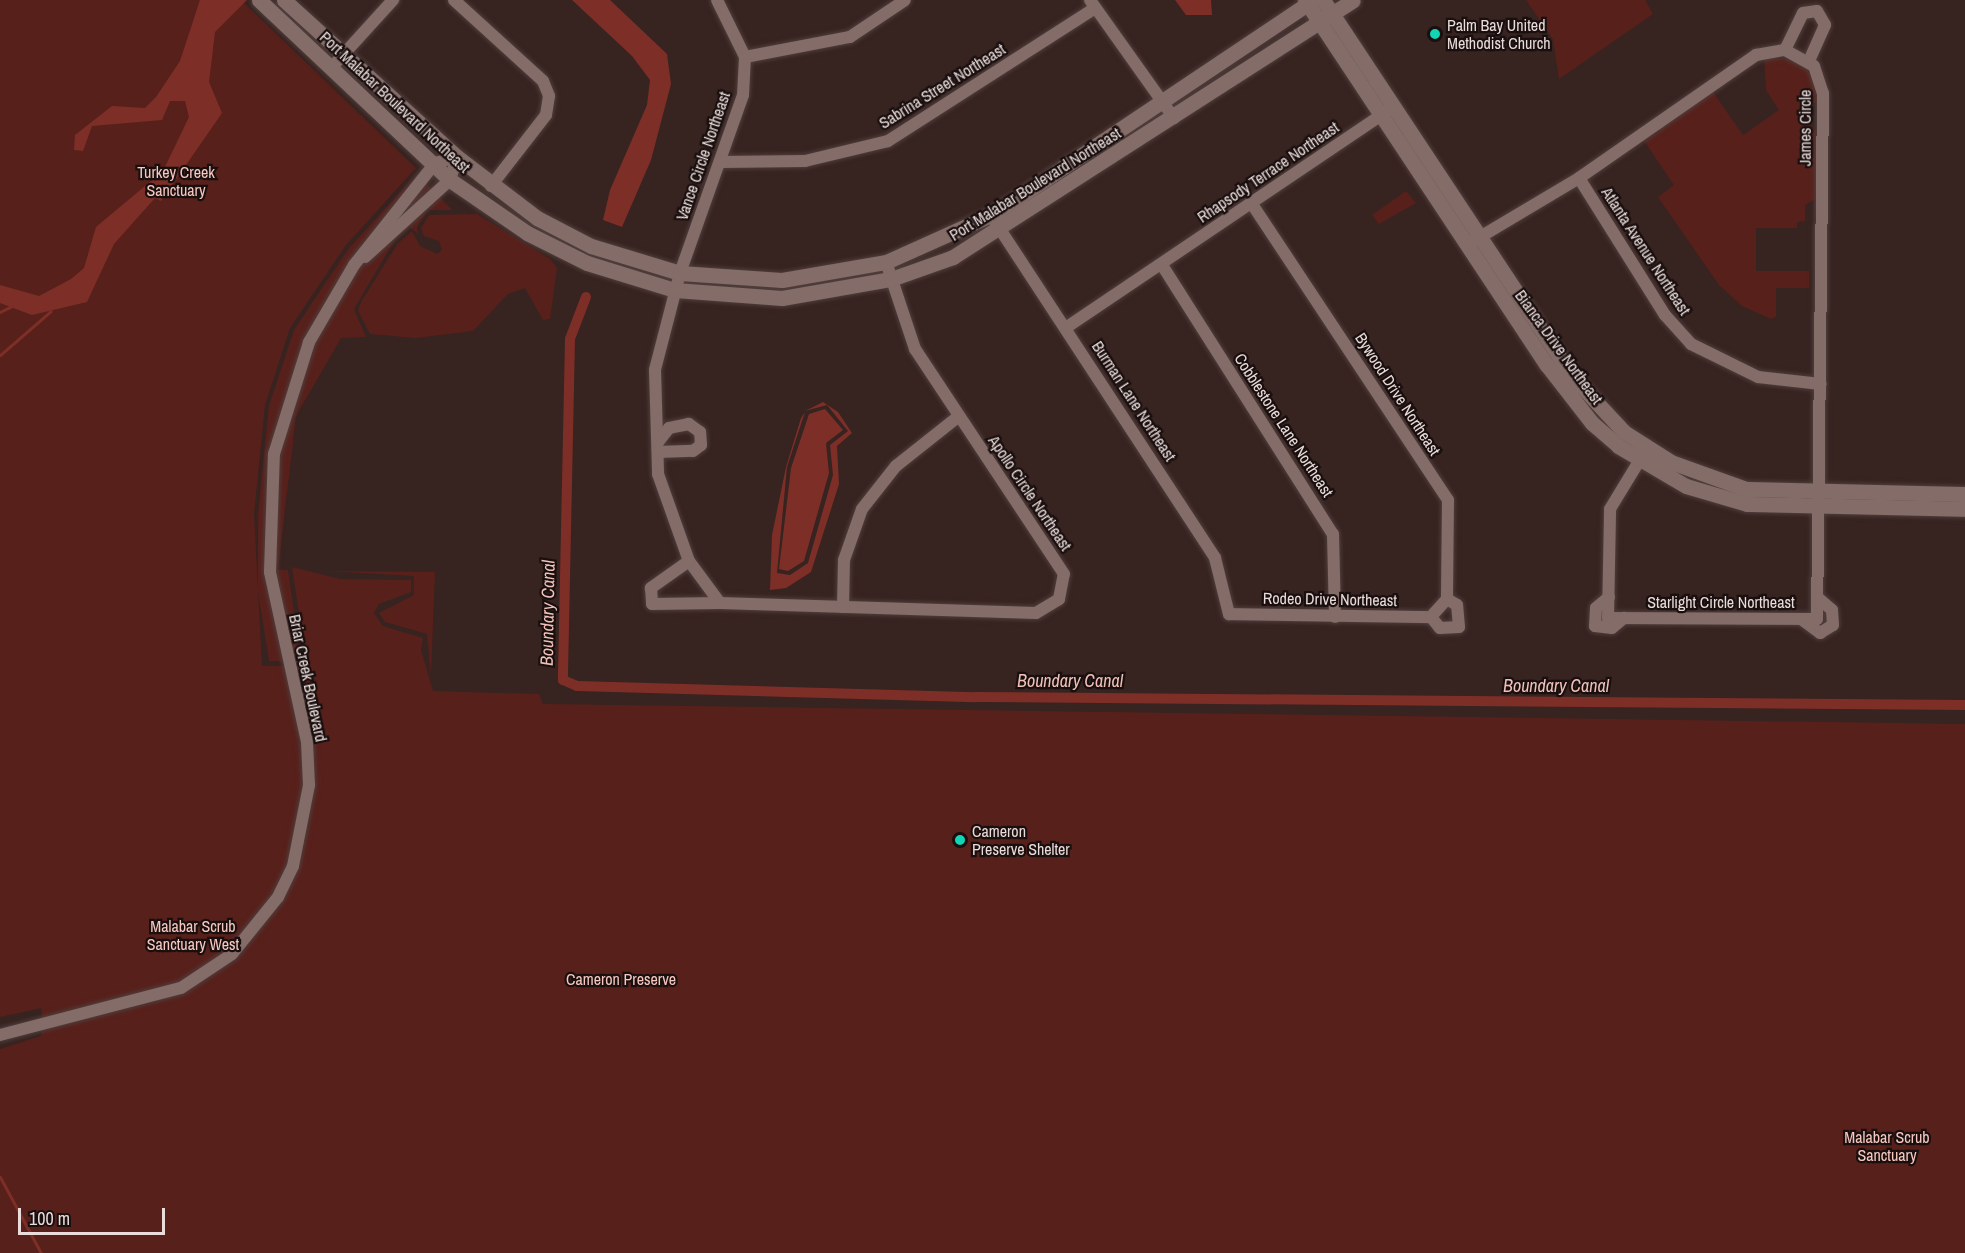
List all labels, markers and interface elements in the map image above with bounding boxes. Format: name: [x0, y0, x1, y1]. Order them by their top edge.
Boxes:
place label: Palm Bay United Methodist Church: [1447, 15, 1551, 53]
street label: Port Malabar Boulevard Northeast: [316, 27, 474, 177]
marker: Palm Bay United Methodist Church: [1428, 27, 1442, 41]
street label: Sabrina Street Northeast: [875, 39, 1009, 133]
street label: Vance Circle Northeast: [672, 89, 734, 223]
street label: James Circle: [1795, 90, 1815, 166]
street label: Rhapsody Terrace Northeast: [1193, 117, 1343, 227]
street label: Port Malabar Boulevard Northeast: [946, 123, 1124, 245]
park label: Turkey Creek Sanctuary: [137, 162, 215, 200]
street label: Atlanta Avenue Northeast: [1597, 183, 1695, 319]
street label: Bianca Drive Northeast: [1511, 286, 1607, 408]
street label: Bywood Drive Northeast: [1351, 329, 1445, 459]
street label: Burman Lane Northeast: [1088, 337, 1180, 465]
street label: Cobblestone Lane Northeast: [1230, 350, 1338, 500]
street label: Apollo Circle Northeast: [984, 432, 1076, 554]
water label: Boundary Canal: [536, 560, 560, 666]
street label: Rodeo Drive Northeast: [1263, 588, 1397, 610]
street label: Starlight Circle Northeast: [1647, 592, 1795, 612]
street label: Briar Creek Boulevard: [285, 613, 331, 743]
water label: Boundary Canal: [1017, 670, 1123, 692]
water label: Boundary Canal: [1503, 675, 1609, 697]
place label: Cameron Preserve Shelter: [972, 821, 1070, 859]
marker: Cameron Preserve Shelter: [953, 833, 967, 847]
park label: Malabar Scrub Sanctuary West: [147, 916, 239, 954]
park label: Cameron Preserve: [566, 969, 676, 989]
park label: Malabar Scrub Sanctuary: [1844, 1127, 1930, 1165]
scale bar: [21, 1196, 168, 1234]
text: 100 m: [29, 1206, 70, 1231]

